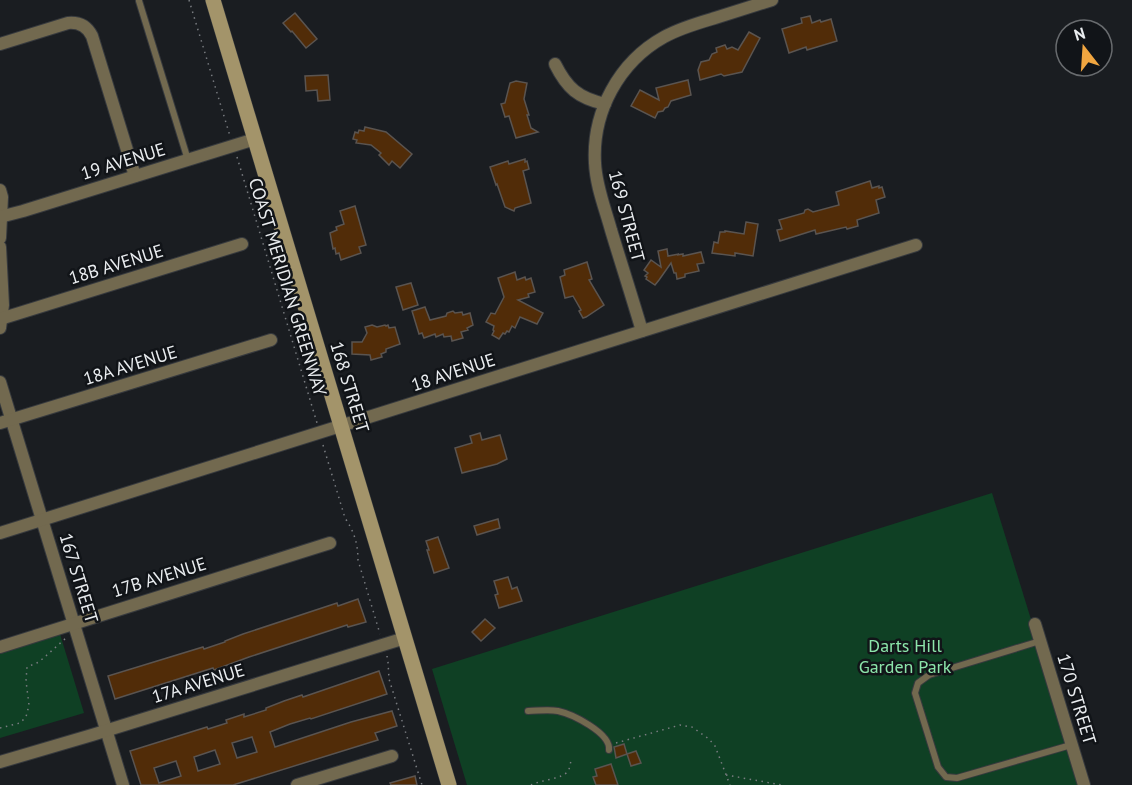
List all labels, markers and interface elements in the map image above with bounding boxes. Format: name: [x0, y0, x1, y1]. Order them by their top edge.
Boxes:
north arrow: [1054, 18, 1114, 78]
text: N: [1072, 23, 1088, 45]
street label: 19 AVENUE: [78, 137, 168, 185]
street label: 169 STREET: [604, 168, 650, 264]
street label: COAST MERIDIAN GREENWAY: [244, 175, 332, 399]
street label: 18B AVENUE: [66, 239, 166, 289]
street label: 168 STREET: [325, 339, 375, 435]
street label: 18A AVENUE: [80, 340, 180, 390]
street label: 18 AVENUE: [408, 348, 498, 396]
street label: 167 STREET: [54, 530, 104, 626]
street label: 17B AVENUE: [109, 552, 209, 602]
park label: Darts Hill Garden Park: [859, 634, 952, 678]
street label: 170 STREET: [1052, 651, 1102, 747]
street label: 17A AVENUE: [149, 658, 247, 708]

